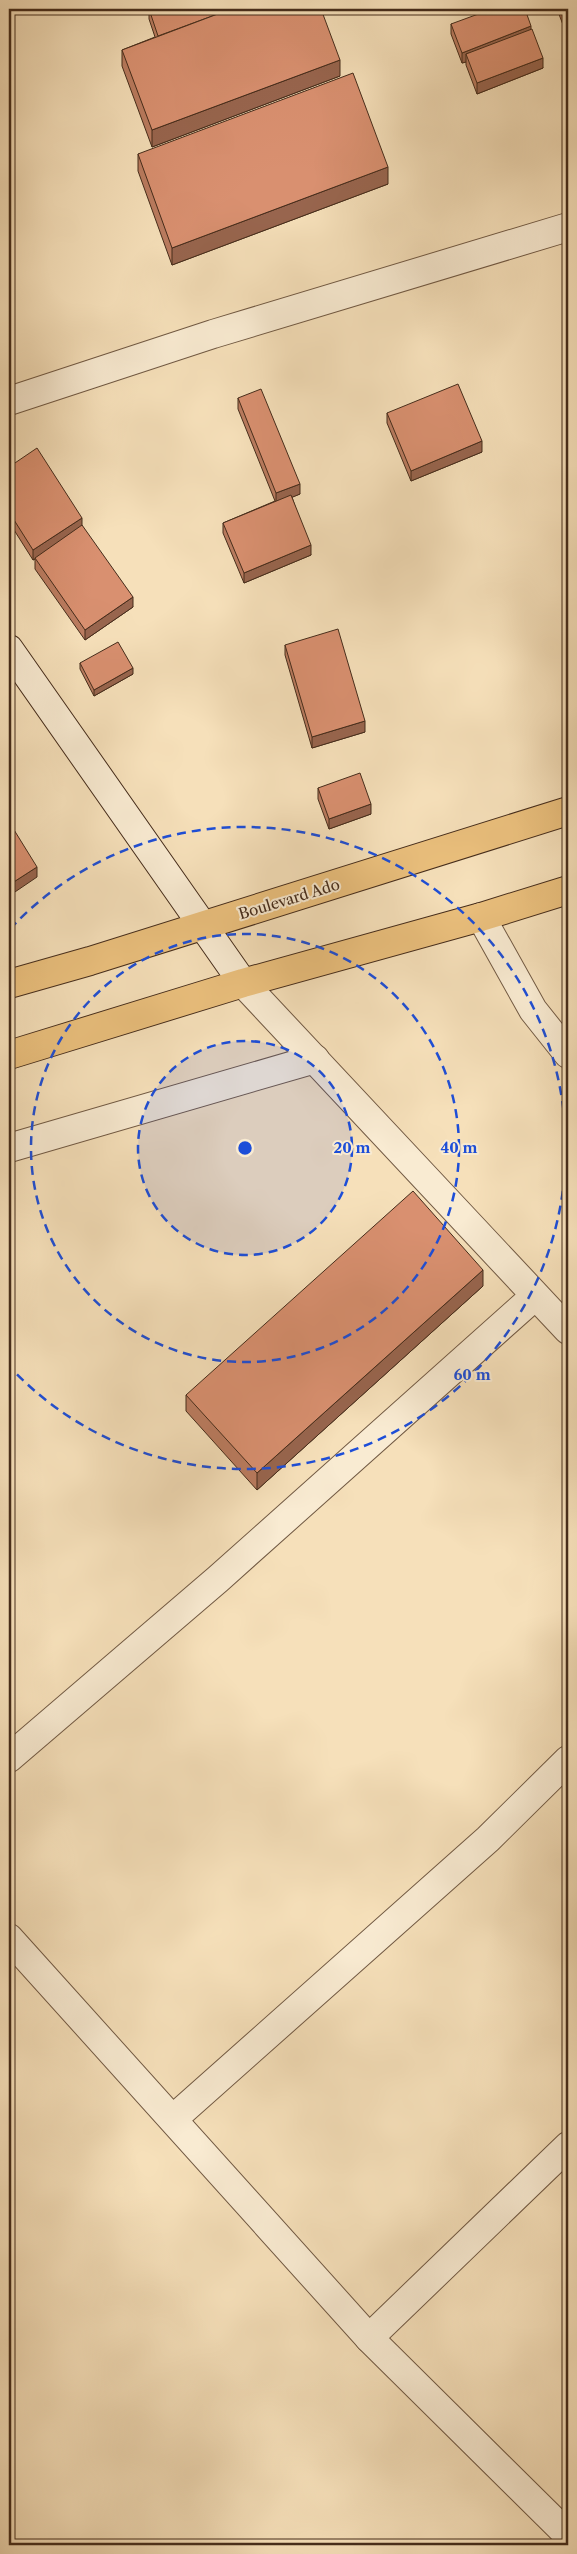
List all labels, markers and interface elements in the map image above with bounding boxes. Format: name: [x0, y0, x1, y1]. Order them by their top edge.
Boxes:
street label: Boulevard Ado: [236, 875, 342, 923]
text: 20 m: [333, 1138, 371, 1157]
text: 40 m: [440, 1138, 478, 1157]
centre of rings: [236, 1139, 254, 1157]
text: 60 m: [453, 1365, 491, 1384]

